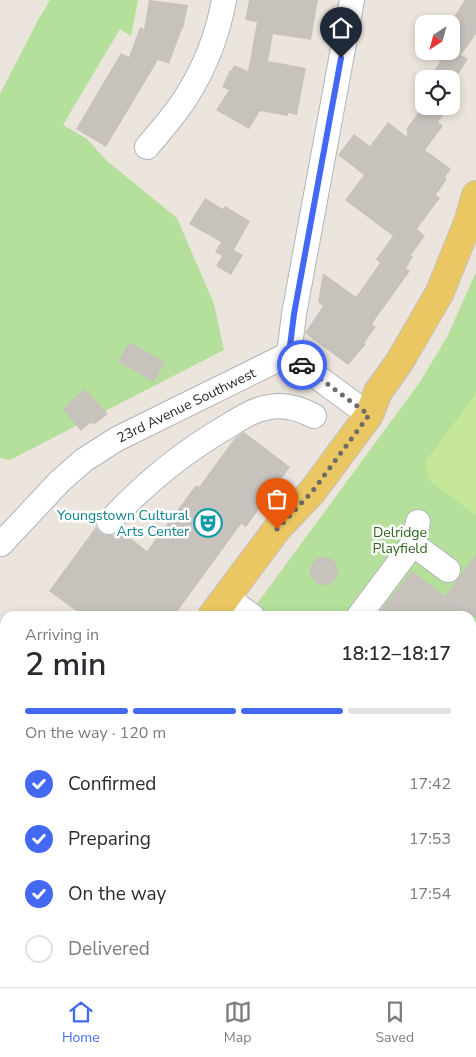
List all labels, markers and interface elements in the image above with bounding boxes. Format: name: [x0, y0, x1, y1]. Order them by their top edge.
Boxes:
pin: [320, 7, 362, 58]
icon: home: [327, 14, 355, 42]
north arrow: [415, 15, 460, 60]
map controls: [415, 15, 460, 115]
button: locate: [415, 70, 460, 115]
courier: [277, 340, 327, 390]
icon: car: [288, 351, 316, 379]
street label: 23rd Avenue Southwest: [114, 363, 259, 447]
pin: [256, 478, 298, 529]
icon: bag: [263, 485, 291, 513]
place label: Youngstown Cultural Arts Center: [56, 506, 190, 541]
theatre icon: Youngstown Cultural Arts Center: [193, 508, 223, 538]
park label: Delridge Playfield: [372, 523, 428, 558]
text: Arriving in: [25, 624, 99, 646]
text: 18:12–18:17: [341, 641, 451, 667]
text: 2 min: [25, 643, 107, 686]
text: On the way · 120 m: [25, 722, 166, 744]
icon: check: [25, 770, 53, 798]
text: Confirmed: [68, 771, 156, 797]
text: 17:42: [409, 773, 451, 795]
icon: check: [25, 825, 53, 853]
text: Preparing: [68, 826, 151, 852]
text: 17:53: [409, 828, 451, 850]
icon: check: [25, 880, 53, 908]
text: On the way: [68, 881, 166, 907]
text: 17:54: [409, 883, 451, 905]
text: Delivered: [68, 936, 150, 962]
tab: Home: [62, 998, 100, 1047]
tab: Map: [224, 998, 252, 1047]
tab: Saved: [375, 998, 414, 1047]

